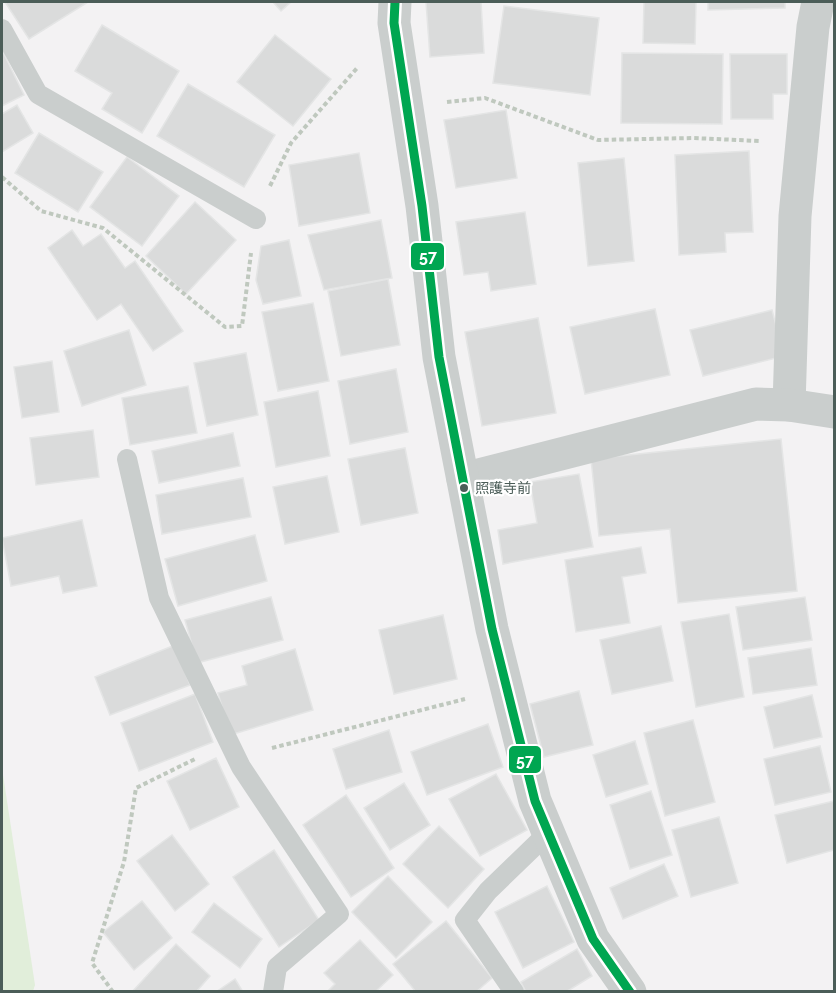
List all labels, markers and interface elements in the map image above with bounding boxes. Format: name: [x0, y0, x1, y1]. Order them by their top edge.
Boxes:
line badge: 57: [410, 242, 445, 271]
text: 57: [419, 247, 437, 266]
place label: 照護寺前: [475, 480, 531, 496]
marker: 照護寺前: [458, 482, 470, 494]
line badge: 57: [508, 745, 542, 774]
text: 57: [516, 751, 534, 770]

